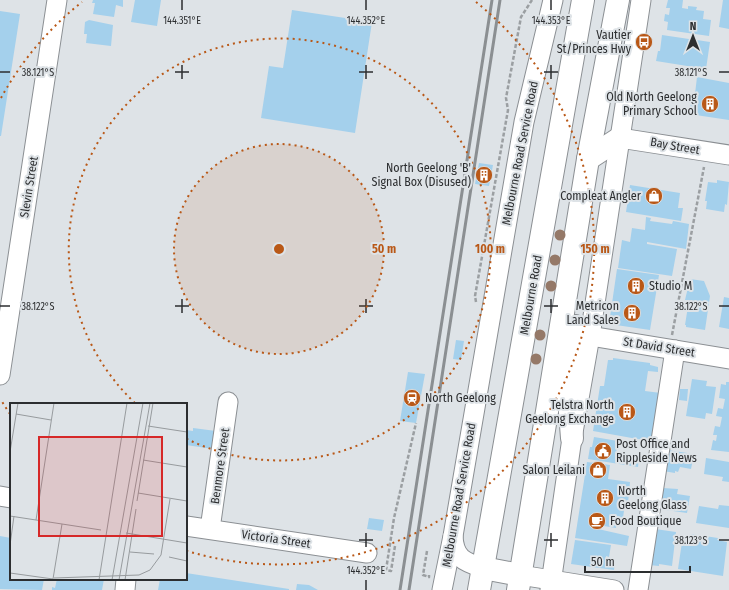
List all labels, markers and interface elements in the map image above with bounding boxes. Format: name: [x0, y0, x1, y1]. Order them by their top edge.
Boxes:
text: 144.351°E: [163, 15, 201, 27]
text: 144.352°E: [347, 15, 386, 27]
text: 144.353°E: [532, 15, 571, 27]
north arrow: [673, 16, 713, 56]
text: N: [690, 20, 696, 33]
place label: Vautier St/Princes Hwy: [557, 28, 632, 56]
bus stop icon: Vautier St/Princes Hwy: [634, 32, 654, 52]
text: 38.121°S: [22, 67, 54, 79]
text: 38.121°S: [675, 67, 707, 79]
street label: Melbourne Road Service Road: [499, 80, 541, 226]
place label: Old North Geelong Primary School: [606, 90, 697, 118]
building icon: Old North Geelong Primary School: [700, 94, 720, 114]
street label: Bay Street: [649, 135, 701, 157]
street label: Slevin Street: [17, 155, 41, 219]
place label: North Geelong 'B' Signal Box (Disused): [372, 161, 471, 189]
building icon: North Geelong 'B' Signal Box (Disused): [474, 165, 494, 185]
shop icon: Compleat Angler: [644, 186, 664, 206]
place label: Compleat Angler: [560, 189, 642, 203]
centre of rings: [272, 242, 286, 256]
text: 50 m: [372, 242, 396, 256]
text: 100 m: [475, 242, 505, 256]
text: 150 m: [580, 242, 610, 256]
street label: Melbourne Road: [517, 254, 545, 336]
building icon: Studio M: [626, 276, 646, 296]
place label: Studio M: [649, 279, 692, 293]
place label: Metricon Land Sales: [566, 299, 619, 327]
text: 38.122°S: [22, 301, 55, 313]
text: 38.122°S: [675, 301, 708, 313]
building icon: Metricon Land Sales: [622, 303, 642, 323]
street label: St David Street: [622, 334, 696, 360]
station icon: North Geelong: [402, 388, 422, 408]
place label: North Geelong: [425, 391, 496, 405]
place label: Telstra North Geelong Exchange: [525, 398, 614, 426]
building icon: Telstra North Geelong Exchange: [617, 402, 637, 422]
inset map: [10, 403, 187, 580]
street label: Melbourne Road Service Road: [439, 422, 479, 568]
street label: Benmore Street: [208, 427, 232, 505]
place label: Post Office and Rippleside News: [616, 437, 697, 465]
public building icon: Post Office and Rippleside News: [593, 441, 613, 461]
shop icon: Salon Leilani: [588, 460, 608, 480]
place label: Salon Leilani: [522, 463, 585, 477]
place label: North Geelong Glass: [618, 484, 687, 512]
building icon: North Geelong Glass: [595, 488, 615, 508]
cafe icon: Food Boutique: [587, 511, 607, 531]
place label: Food Boutique: [610, 514, 682, 528]
street label: Victoria Street: [240, 527, 312, 551]
text: 38.123°S: [674, 535, 708, 547]
scale bar: [585, 548, 690, 574]
text: 50 m: [591, 555, 615, 569]
text: 144.352°E: [347, 565, 386, 577]

